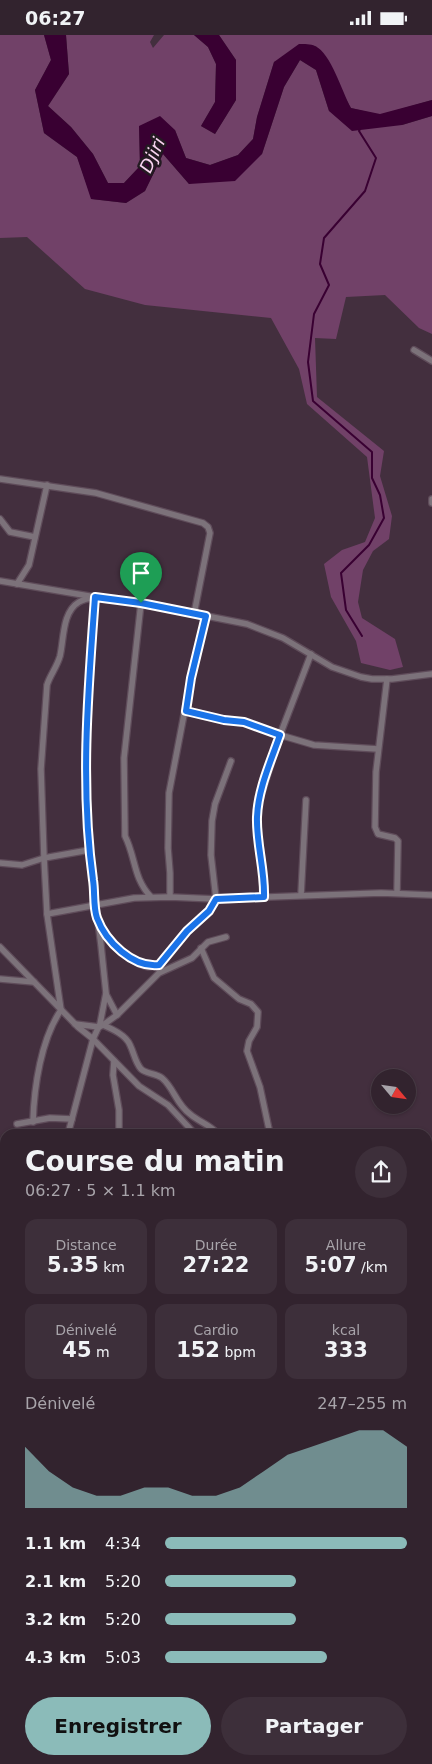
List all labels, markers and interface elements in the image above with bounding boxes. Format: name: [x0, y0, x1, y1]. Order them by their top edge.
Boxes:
text: 06:27: [25, 7, 85, 29]
water label: Djiri: [135, 134, 169, 176]
pin: [120, 552, 162, 603]
icon: arrive: [127, 559, 155, 587]
north arrow: [371, 1069, 416, 1114]
map controls: [371, 1069, 416, 1114]
text: Course du matin: [25, 1145, 285, 1178]
button: share: [355, 1146, 407, 1198]
text: 06:27 · 5 × 1.1 km: [25, 1181, 176, 1200]
text: Distance: [55, 1237, 117, 1253]
text: Durée: [195, 1237, 237, 1253]
text: Allure: [326, 1237, 366, 1253]
text: 5.35: [47, 1253, 99, 1277]
text: 27:22: [183, 1253, 249, 1277]
text: 5:07: [304, 1253, 357, 1277]
text: km: [99, 1259, 125, 1275]
text: /km: [357, 1259, 388, 1275]
text: Dénivelé: [55, 1322, 117, 1338]
text: Cardio: [193, 1322, 239, 1338]
text: kcal: [332, 1322, 360, 1338]
text: 45: [62, 1338, 92, 1362]
text: 152: [176, 1338, 220, 1362]
text: 333: [324, 1338, 368, 1362]
text: m: [92, 1344, 110, 1360]
text: bpm: [220, 1344, 256, 1360]
text: Dénivelé: [25, 1394, 95, 1413]
text: 247–255 m: [317, 1394, 407, 1413]
text: 1.1 km: [25, 1534, 86, 1553]
text: 4:34: [105, 1534, 141, 1553]
text: 2.1 km: [25, 1572, 86, 1591]
text: 5:20: [105, 1572, 141, 1591]
text: 3.2 km: [25, 1610, 86, 1629]
text: 5:20: [105, 1610, 141, 1629]
text: 4.3 km: [25, 1648, 86, 1667]
text: 5:03: [105, 1648, 141, 1667]
button: Enregistrer: [25, 1697, 211, 1755]
button: Partager: [221, 1697, 407, 1755]

